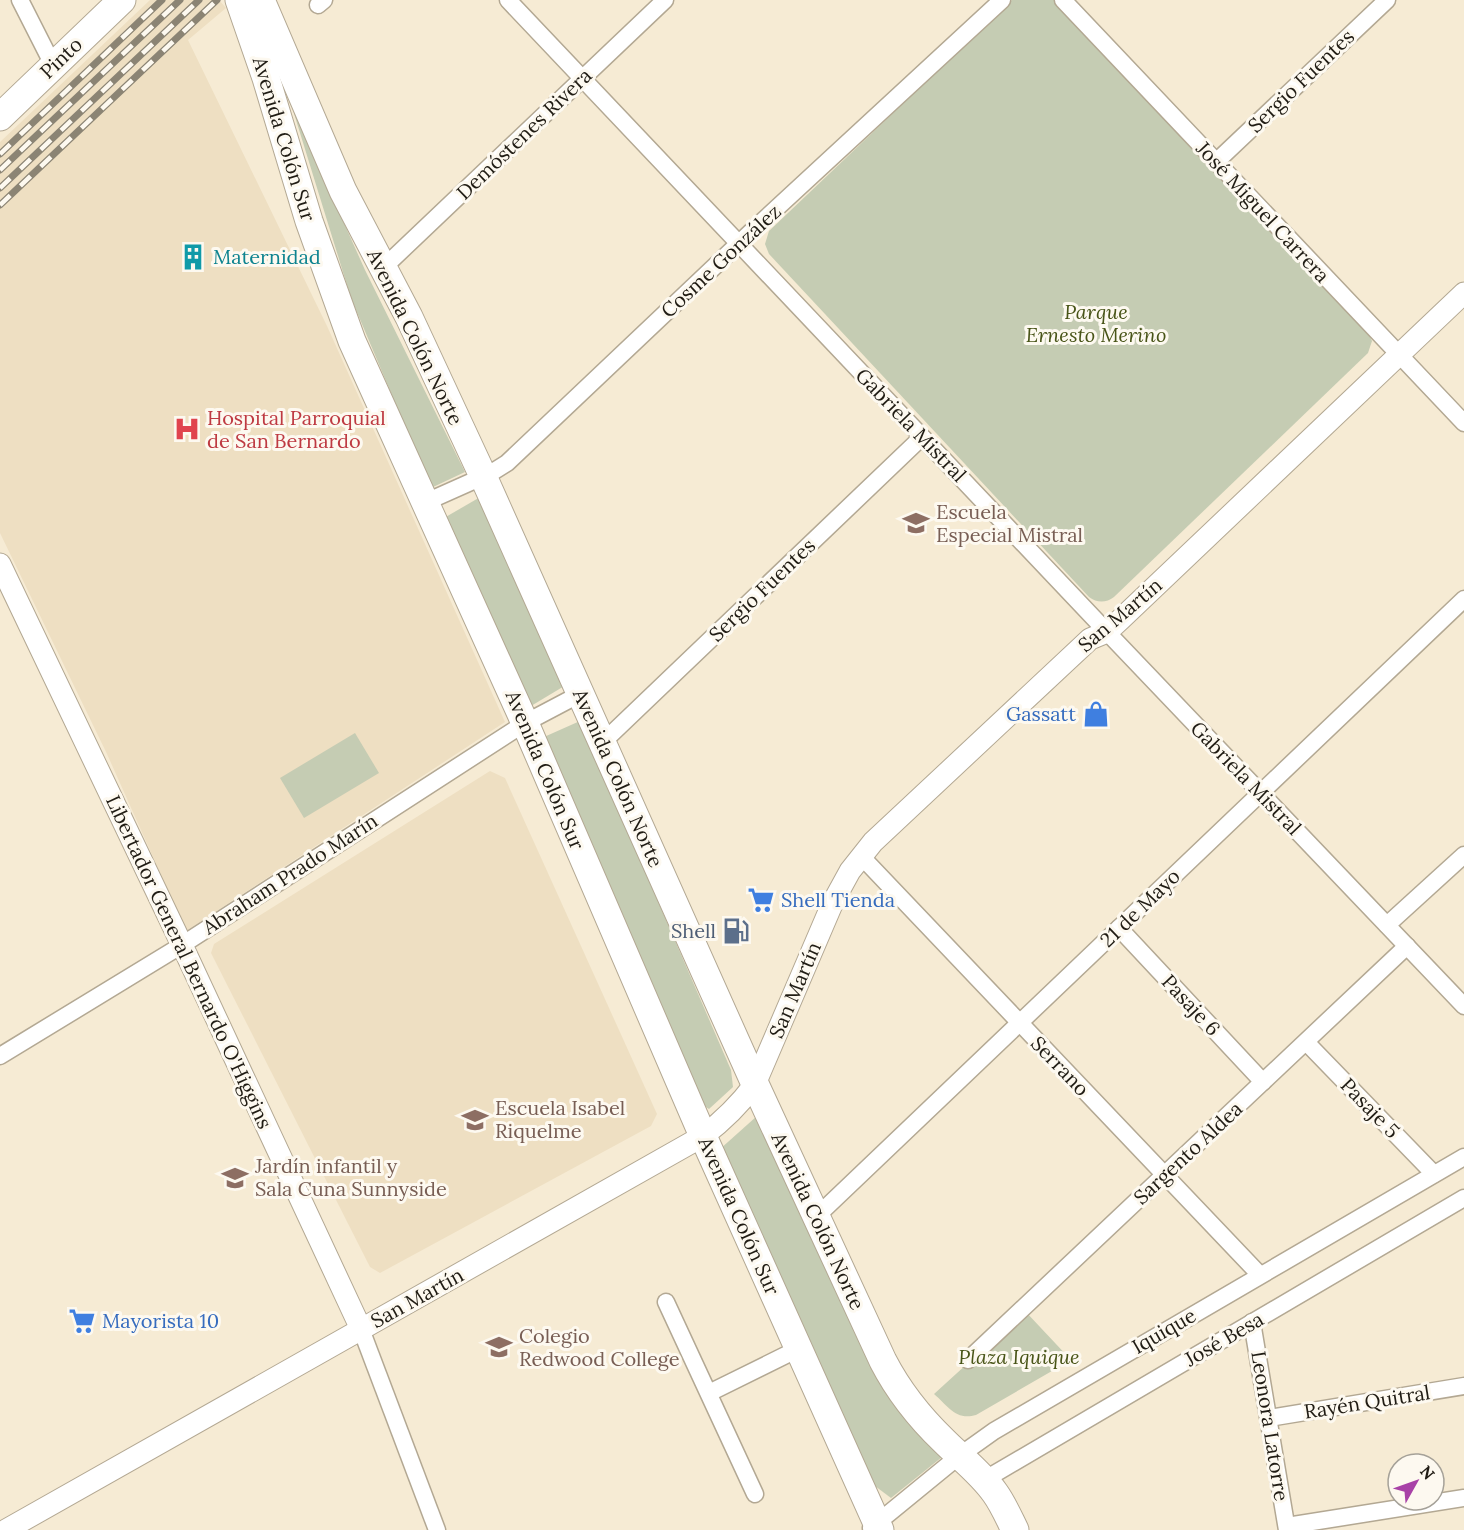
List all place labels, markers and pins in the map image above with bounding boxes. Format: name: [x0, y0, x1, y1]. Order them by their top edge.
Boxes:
building icon: Maternidad: [178, 242, 208, 272]
place label: Maternidad: [213, 244, 321, 269]
place label: Hospital Parroquial de San Bernardo: [207, 405, 386, 453]
hospital icon: Hospital Parroquial de San Bernardo: [172, 414, 202, 444]
place label: Escuela Especial Mistral: [936, 499, 1083, 547]
school or university icon: Escuela Especial Mistral: [901, 508, 931, 538]
shop icon: Gassatt: [1081, 699, 1111, 729]
place label: Gassatt: [1006, 701, 1076, 726]
supermarket icon: Shell Tienda: [746, 885, 776, 915]
place label: Shell Tienda: [781, 887, 895, 912]
fuel station icon: Shell: [721, 916, 751, 946]
place label: Shell: [671, 918, 716, 943]
place label: Escuela Isabel Riquelme: [495, 1095, 625, 1143]
school or university icon: Escuela Isabel Riquelme: [460, 1105, 490, 1135]
place label: Jardín infantil y Sala Cuna Sunnyside: [254, 1153, 447, 1201]
school or university icon: Jardín infantil y Sala Cuna Sunnyside: [220, 1163, 250, 1193]
supermarket icon: Mayorista 10: [67, 1306, 97, 1336]
place label: Mayorista 10: [102, 1308, 219, 1333]
place label: Colegio Redwood College: [519, 1323, 680, 1371]
school or university icon: Colegio Redwood College: [484, 1332, 514, 1362]

